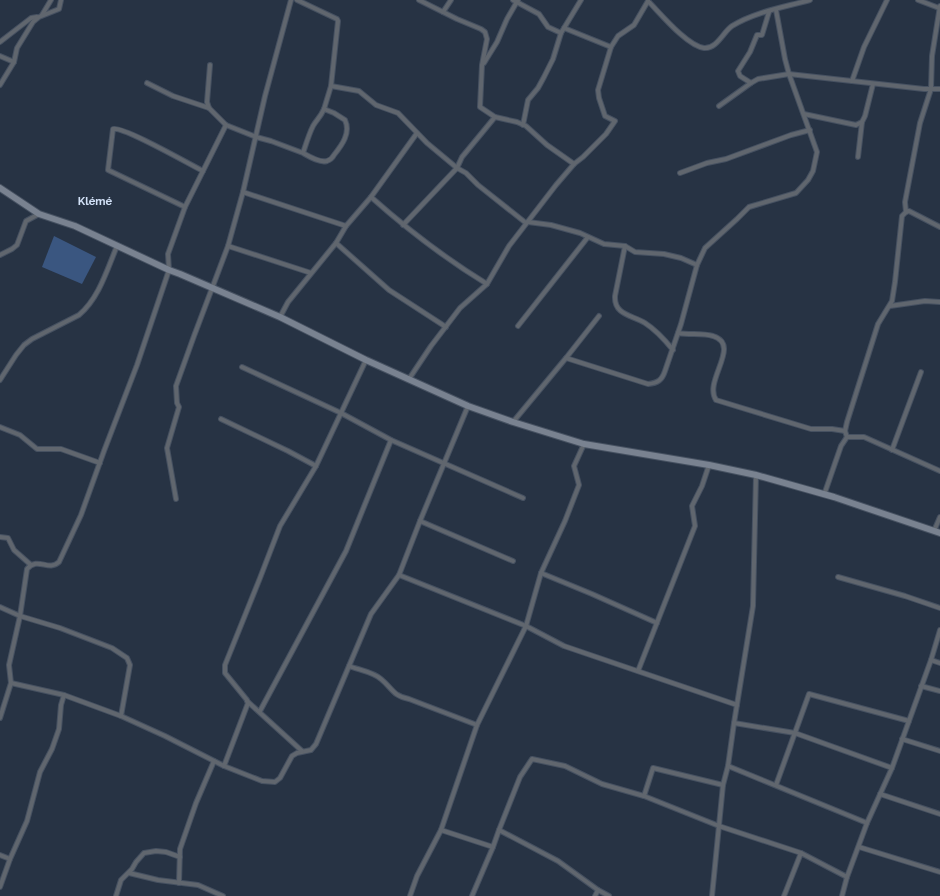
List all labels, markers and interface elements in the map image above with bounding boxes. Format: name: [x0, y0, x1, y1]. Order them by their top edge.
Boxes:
district label: Klémé: [78, 195, 113, 208]

